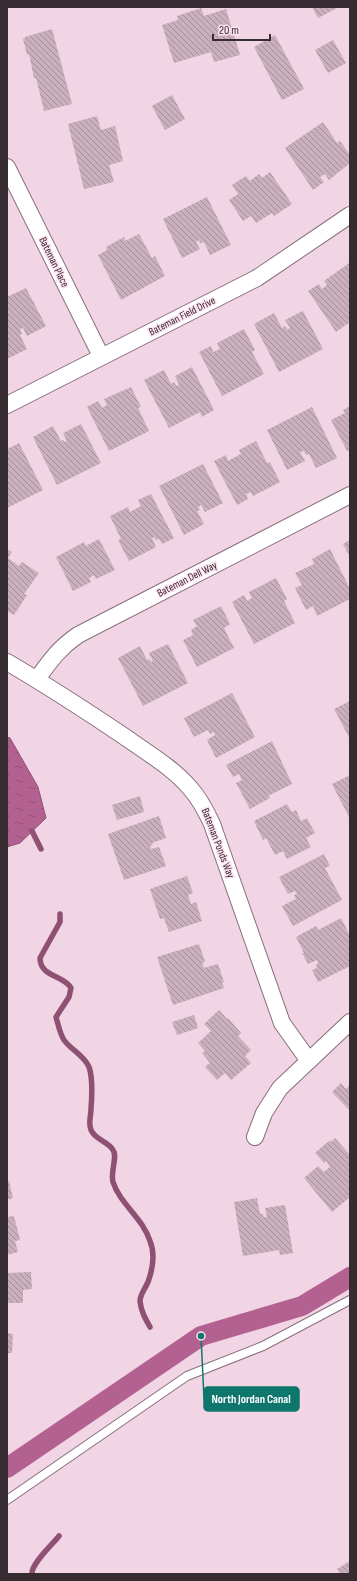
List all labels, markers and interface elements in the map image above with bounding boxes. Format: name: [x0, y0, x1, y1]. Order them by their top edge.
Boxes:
scale bar: [213, 16, 270, 42]
text: 20 m: [219, 23, 239, 38]
street label: Bateman Place: [36, 235, 72, 289]
street label: Bateman Field Drive: [147, 294, 217, 338]
street label: Bateman Dell Way: [155, 558, 220, 600]
street label: Bateman Ponds Way: [199, 806, 238, 881]
callout: North Jordan Canal: [204, 1387, 299, 1411]
text: North Jordan Canal: [211, 1392, 291, 1407]

